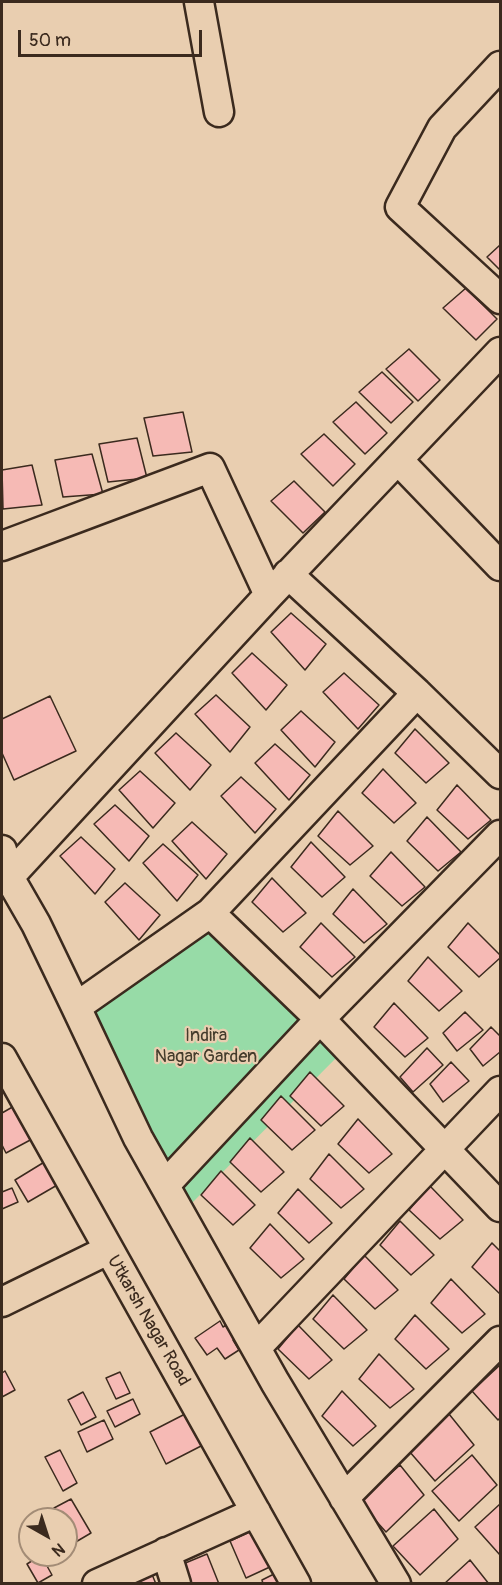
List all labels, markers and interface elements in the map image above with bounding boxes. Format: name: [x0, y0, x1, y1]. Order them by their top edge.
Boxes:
scale bar: [21, 18, 206, 56]
text: 50 m: [29, 29, 71, 52]
park label: Indira Nagar Garden: [155, 1025, 257, 1068]
street label: Utkarsh Nagar Road: [102, 1252, 194, 1390]
north arrow: [18, 1507, 78, 1567]
text: N: [48, 1538, 69, 1561]

